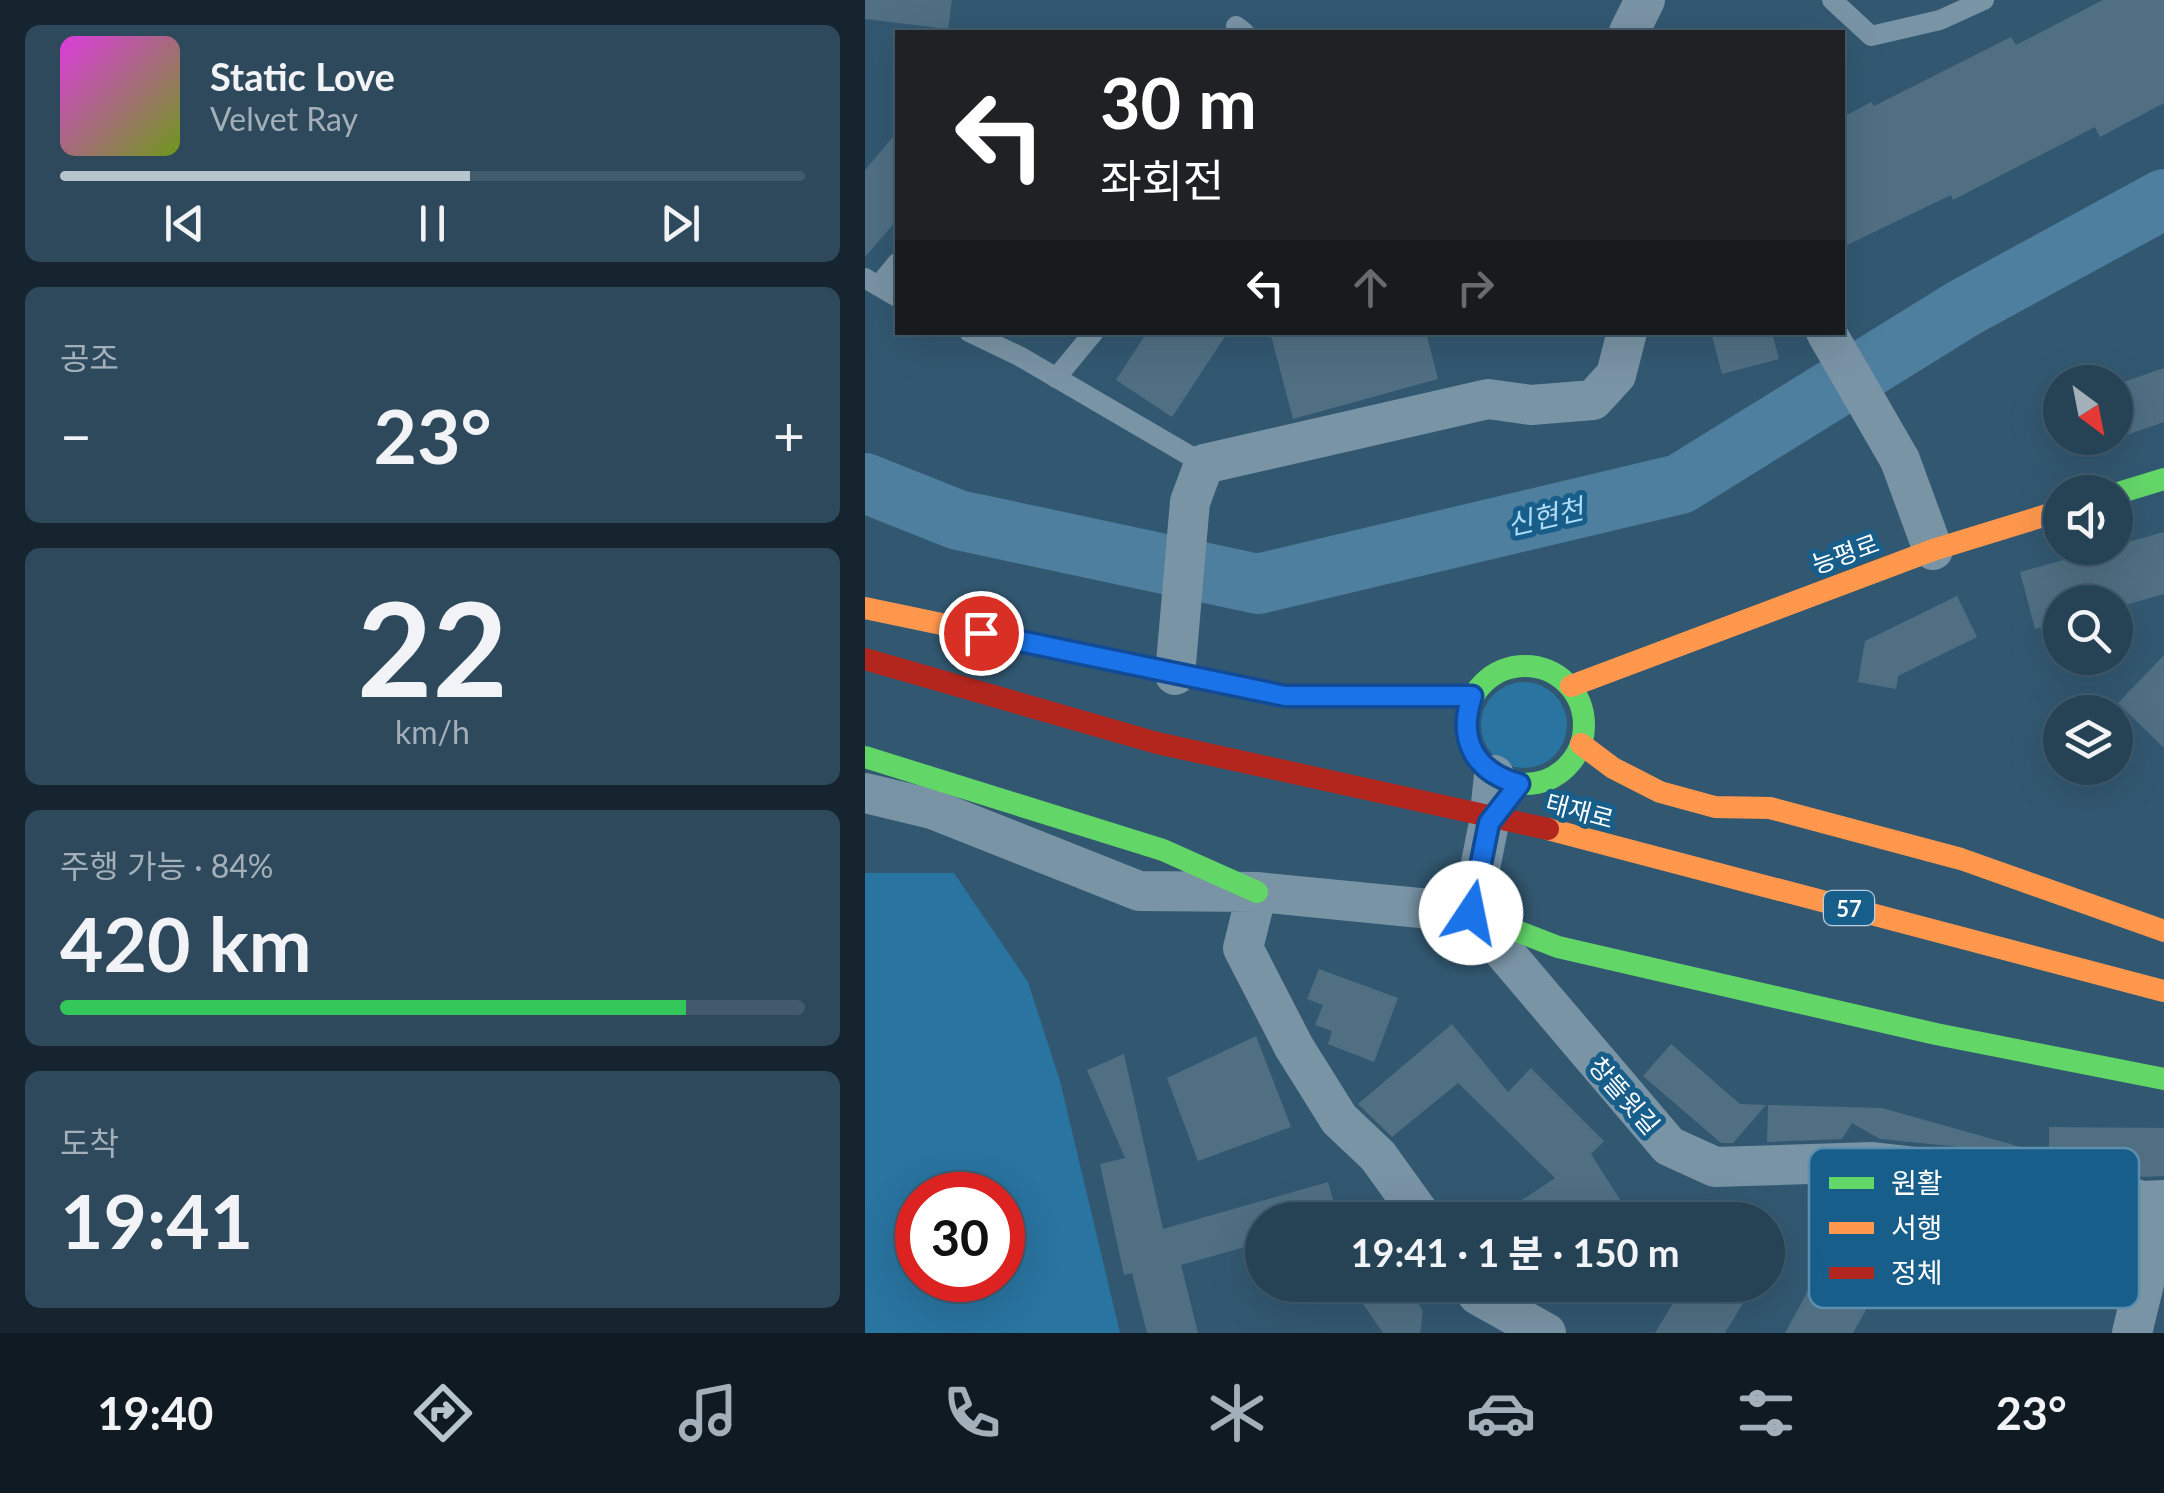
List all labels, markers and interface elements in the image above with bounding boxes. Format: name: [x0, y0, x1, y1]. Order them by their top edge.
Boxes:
text: Static Love: [210, 53, 395, 99]
text: 30 m: [1100, 60, 1257, 144]
icon: left: [935, 70, 1065, 200]
text: Velvet Ray: [210, 99, 358, 138]
text: 좌회전: [1100, 153, 1224, 207]
icon: previous: [157, 196, 212, 251]
icon: pause: [405, 196, 460, 251]
icon: next: [653, 196, 708, 251]
icon: left: [1238, 260, 1293, 315]
icon: ahead: [1343, 260, 1398, 315]
icon: right: [1448, 260, 1503, 315]
text: 공조: [60, 338, 119, 377]
north arrow: [2043, 365, 2133, 455]
map controls: [2043, 365, 2133, 785]
text: 23°: [373, 390, 492, 480]
text: −: [60, 402, 92, 468]
text: +: [773, 402, 805, 468]
button: sound: [2043, 475, 2133, 565]
water label: 신현천: [1504, 490, 1590, 541]
street label: 능평로: [1807, 527, 1883, 579]
text: 22: [357, 569, 508, 725]
button: search: [2043, 585, 2133, 675]
pin: [939, 591, 1024, 676]
icon: arrive: [954, 606, 1009, 661]
button: layers: [2043, 695, 2133, 785]
text: km/h: [395, 712, 470, 751]
street label: 태재로: [1543, 787, 1617, 833]
text: 주행 가능 · 84%: [60, 846, 273, 885]
position arrow: [1419, 861, 1523, 965]
road number: 57: [1824, 891, 1874, 925]
text: 420 km: [60, 898, 312, 988]
street label: 창뜰윗길: [1583, 1050, 1667, 1140]
text: 도착: [60, 1123, 119, 1162]
legend: [1809, 1148, 2139, 1308]
text: 원활: [1891, 1165, 1943, 1199]
speed limit sign: 30: [895, 1172, 1025, 1302]
text: 19:41: [60, 1175, 253, 1265]
text: 서행: [1891, 1210, 1943, 1244]
text: 19:41 · 1 분 · 150 m: [1350, 1229, 1680, 1275]
text: 정체: [1891, 1255, 1943, 1289]
icon: directions: [408, 1378, 478, 1448]
icon: music: [673, 1378, 743, 1448]
icon: phone: [937, 1378, 1007, 1448]
icon: climate: [1202, 1378, 1272, 1448]
icon: car: [1466, 1378, 1536, 1448]
icon: filters: [1731, 1378, 1801, 1448]
text: 19:40: [97, 1386, 213, 1440]
text: 23°: [1996, 1386, 2067, 1440]

